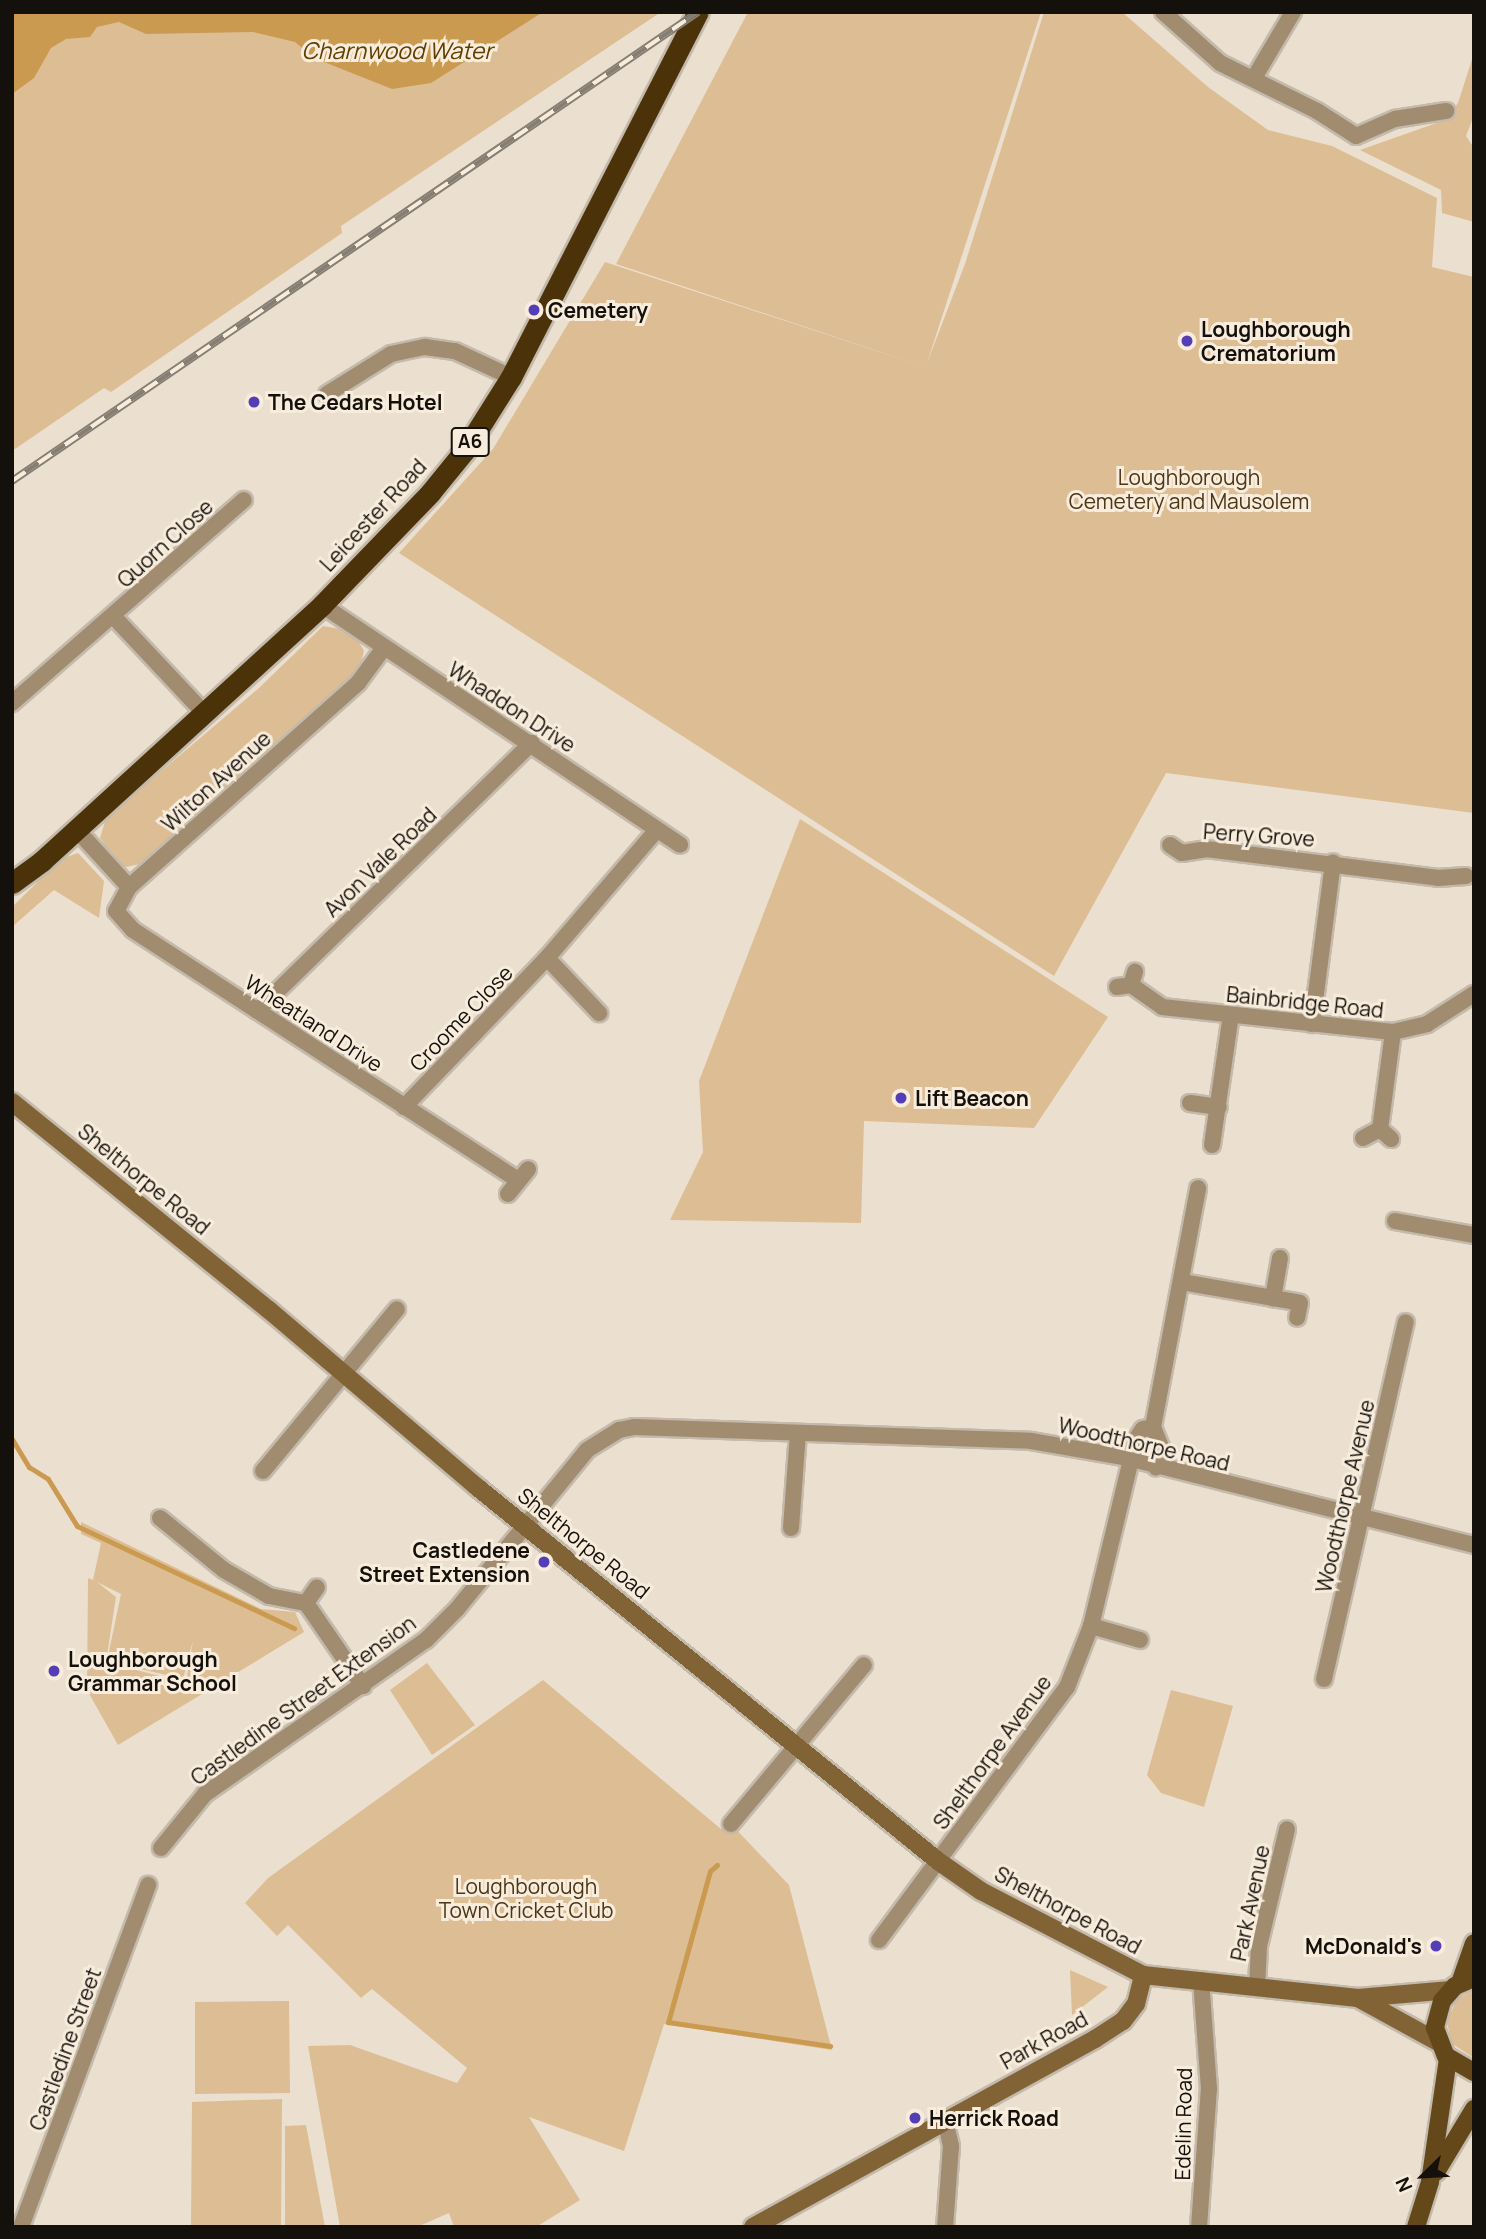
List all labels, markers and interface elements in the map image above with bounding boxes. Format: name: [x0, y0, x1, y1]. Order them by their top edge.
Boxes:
water label: Charnwood Water: [301, 36, 493, 64]
place label: Cemetery: [548, 297, 648, 323]
marker: Cemetery: [526, 302, 542, 318]
place label: Loughborough Crematorium: [1201, 316, 1351, 366]
marker: Loughborough Crematorium: [1179, 333, 1195, 349]
place label: The Cedars Hotel: [268, 389, 443, 415]
marker: The Cedars Hotel: [246, 394, 262, 410]
road number: A6: [449, 426, 491, 458]
street label: Leicester Road: [315, 454, 431, 576]
park label: Loughborough Cemetery and Mausolem: [1069, 464, 1309, 514]
street label: Quorn Close: [112, 494, 218, 592]
street label: Whaddon Drive: [444, 656, 580, 758]
street label: Wilton Avenue: [156, 725, 276, 837]
street label: Avon Vale Road: [319, 802, 441, 922]
street label: Perry Grove: [1202, 819, 1316, 851]
street label: Croome Close: [404, 960, 518, 1076]
street label: Wheatland Drive: [240, 969, 388, 1077]
street label: Bainbridge Road: [1225, 981, 1385, 1023]
place label: Lift Beacon: [915, 1085, 1029, 1111]
marker: Lift Beacon: [893, 1090, 909, 1106]
street label: Shelthorpe Road: [73, 1118, 215, 1240]
street label: Woodthorpe Avenue: [1311, 1397, 1379, 1595]
street label: Woodthorpe Road: [1056, 1412, 1232, 1476]
street label: Shelthorpe Road: [513, 1482, 655, 1604]
place label: Castledene Street Extension: [359, 1537, 530, 1587]
marker: Castledene Street Extension: [536, 1554, 552, 1570]
street label: Castledine Street Extension: [186, 1610, 420, 1790]
place label: Loughborough Grammar School: [68, 1646, 237, 1696]
marker: Loughborough Grammar School: [46, 1663, 62, 1679]
street label: Shelthorpe Avenue: [928, 1670, 1056, 1834]
street label: Park Avenue: [1225, 1843, 1275, 1963]
street label: Shelthorpe Road: [990, 1861, 1146, 1959]
park label: Loughborough Town Cricket Club: [439, 1873, 613, 1923]
place label: McDonald's: [1305, 1933, 1422, 1959]
marker: McDonald's: [1428, 1938, 1444, 1954]
street label: Castledine Street: [24, 1964, 106, 2134]
street label: Park Road: [996, 2006, 1092, 2074]
street label: Edelin Road: [1169, 2067, 1197, 2181]
place label: Herrick Road: [929, 2105, 1059, 2131]
marker: Herrick Road: [907, 2110, 923, 2126]
north arrow: [1388, 2141, 1458, 2211]
text: N: [1389, 2173, 1418, 2196]

